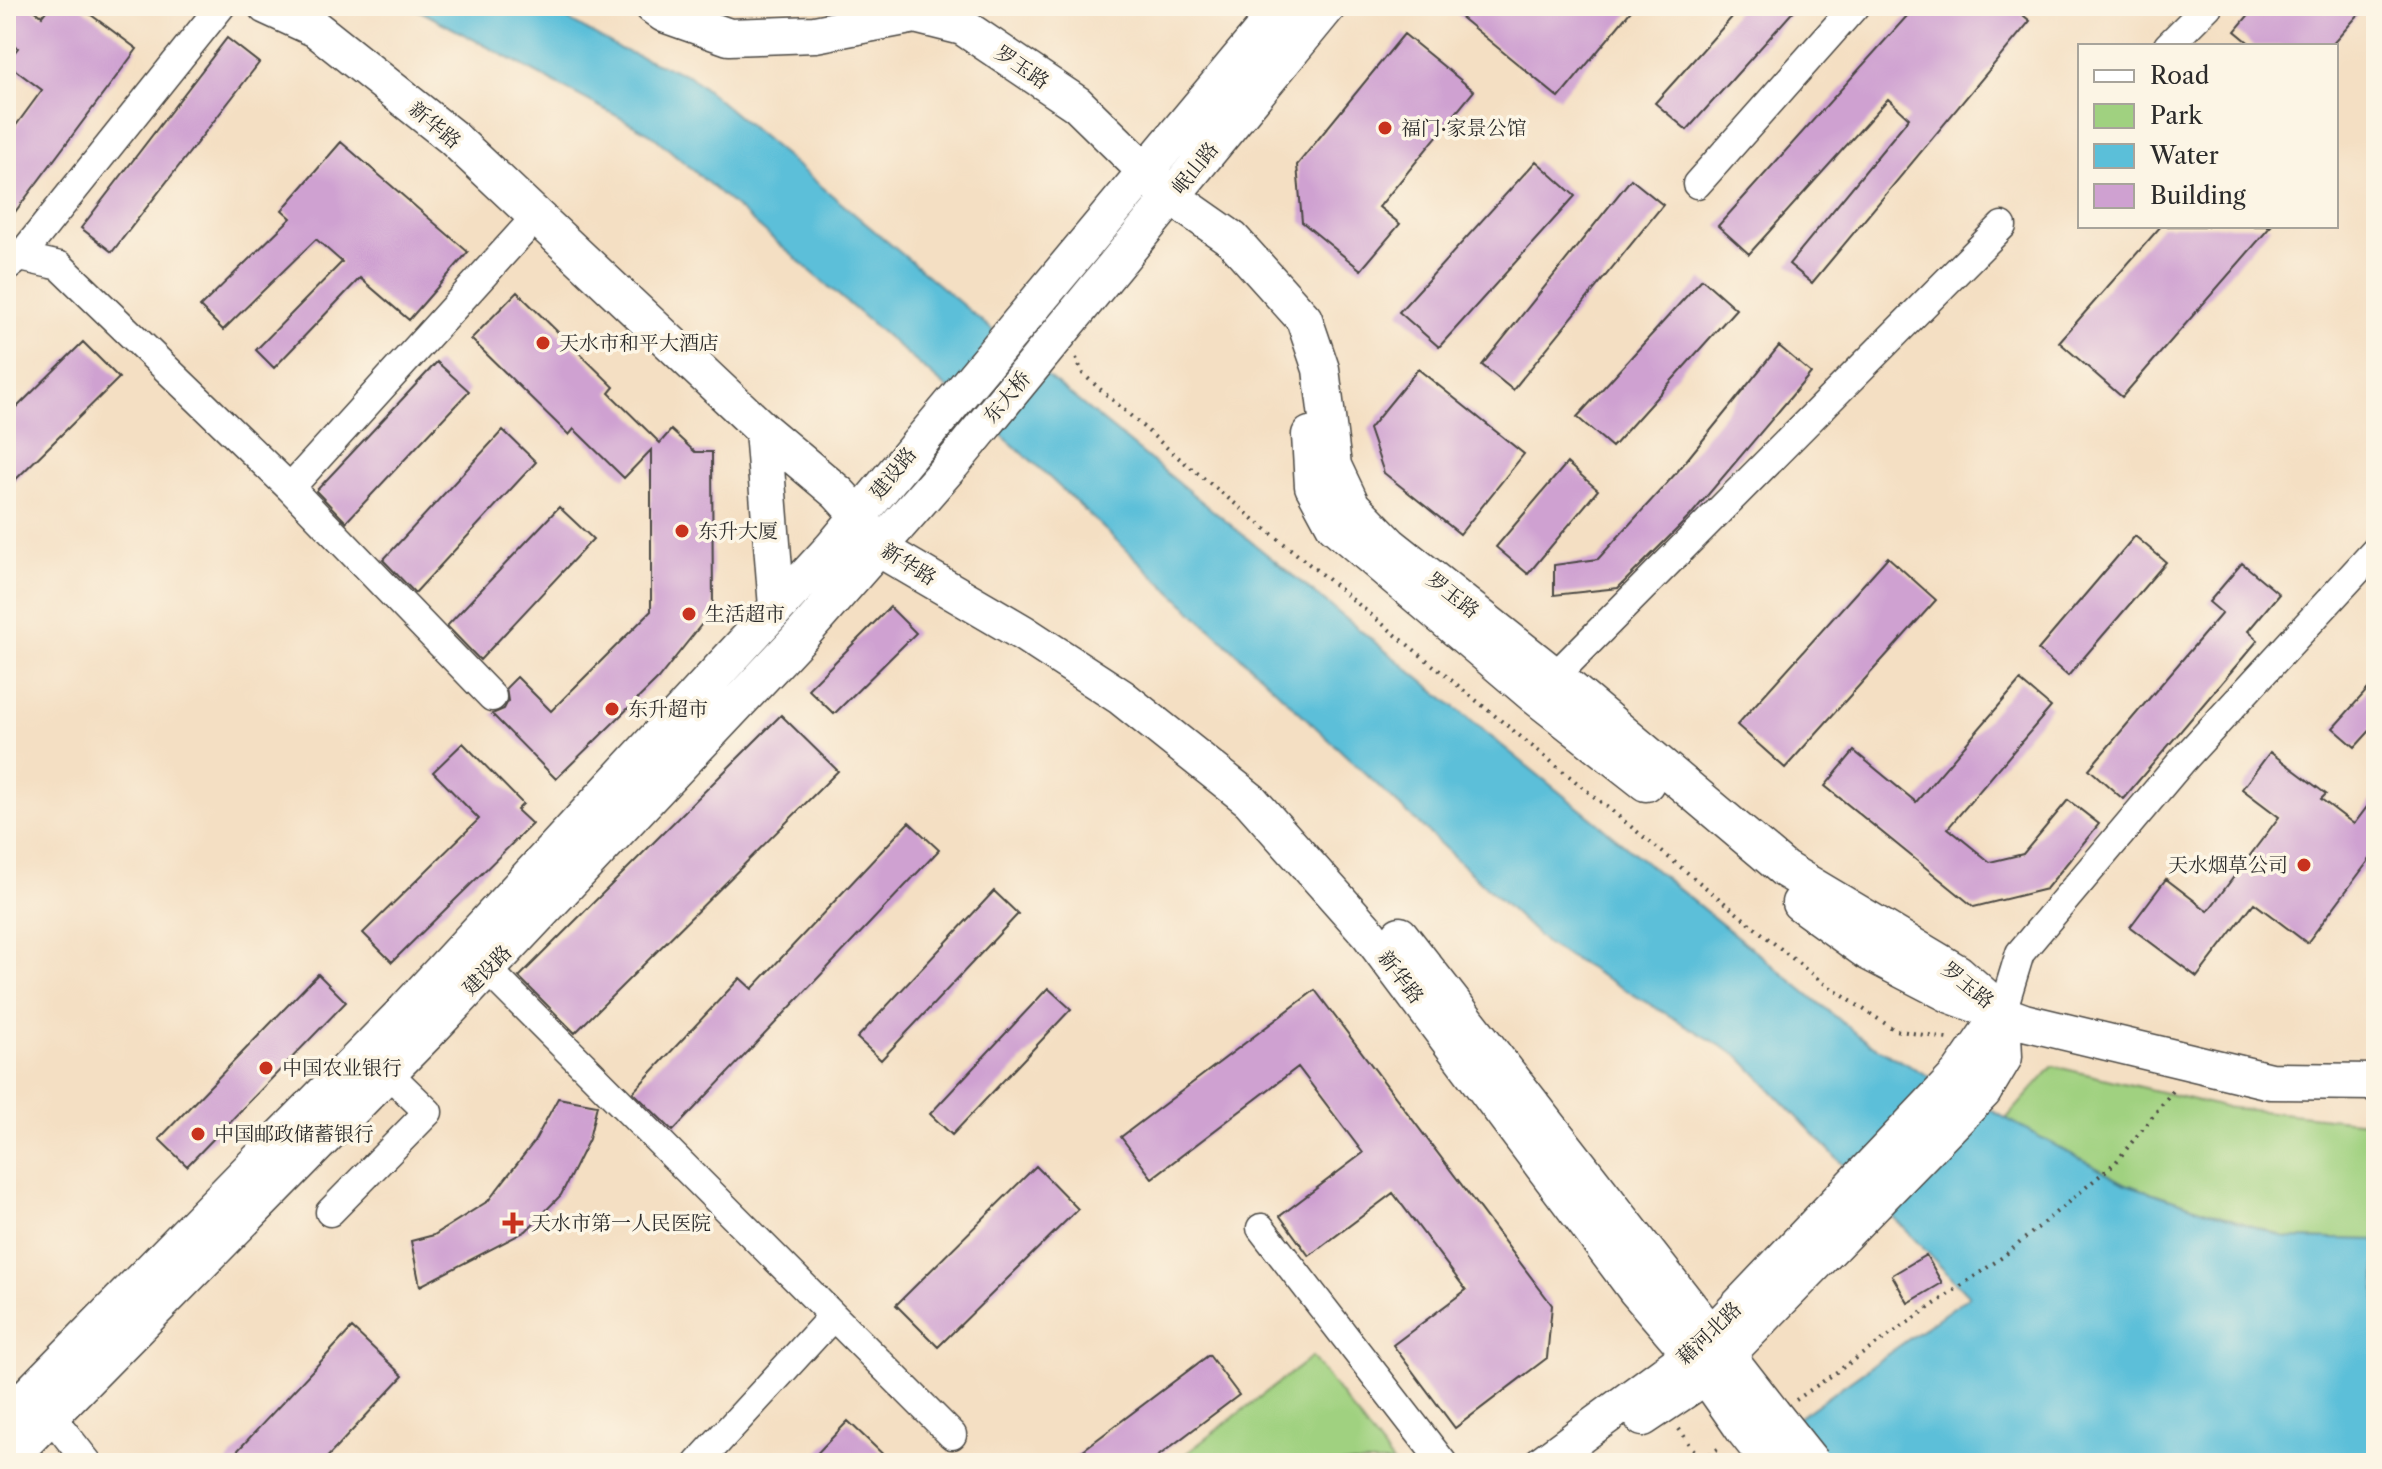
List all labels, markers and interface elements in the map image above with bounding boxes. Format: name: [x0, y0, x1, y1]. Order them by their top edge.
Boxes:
street label: 罗玉路: [990, 40, 1054, 94]
legend: [2078, 44, 2338, 228]
text: Road: [2150, 61, 2210, 90]
street label: 新华路: [404, 97, 466, 153]
text: Park: [2150, 101, 2203, 130]
place label: 福门·家景公馆: [1401, 116, 1527, 140]
marker: 福门·家景公馆: [1376, 119, 1394, 137]
street label: 岷山路: [1167, 137, 1223, 199]
text: Water: [2149, 141, 2219, 170]
text: Building: [2150, 181, 2246, 210]
place label: 天水市和平大酒店: [559, 331, 719, 355]
marker: 天水市和平大酒店: [534, 334, 552, 352]
street label: 东大桥: [979, 366, 1035, 428]
street label: 建设路: [865, 442, 921, 504]
place label: 东升大厦: [698, 519, 778, 543]
marker: 东升大厦: [673, 522, 691, 540]
street label: 新华路: [877, 538, 941, 590]
street label: 罗玉路: [1422, 567, 1484, 623]
place label: 生活超市: [705, 602, 785, 626]
marker: 生活超市: [680, 605, 698, 623]
place label: 东升超市: [628, 697, 708, 721]
marker: 东升超市: [603, 700, 621, 718]
place label: 天水烟草公司: [2168, 853, 2288, 877]
marker: 天水烟草公司: [2295, 856, 2313, 874]
street label: 建设路: [458, 940, 516, 1000]
street label: 新华路: [1373, 946, 1429, 1008]
street label: 罗玉路: [1937, 957, 1999, 1013]
place label: 中国农业银行: [282, 1056, 402, 1080]
marker: 中国农业银行: [257, 1059, 275, 1077]
place label: 中国邮政储蓄银行: [214, 1122, 374, 1146]
marker: 中国邮政储蓄银行: [189, 1125, 207, 1143]
place label: 天水市第一人民医院: [531, 1211, 711, 1235]
marker: 天水市第一人民医院: [502, 1212, 524, 1234]
street label: 藉河北路: [1672, 1297, 1746, 1369]

